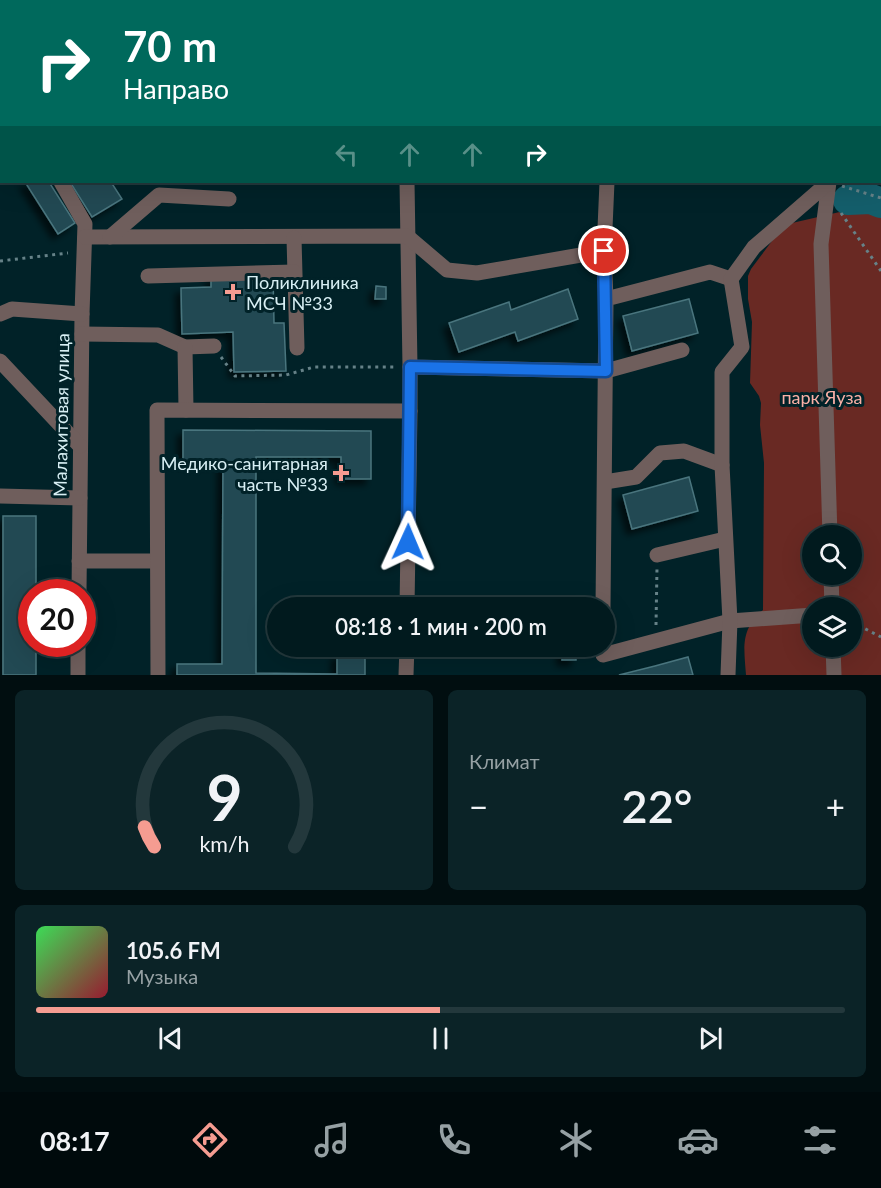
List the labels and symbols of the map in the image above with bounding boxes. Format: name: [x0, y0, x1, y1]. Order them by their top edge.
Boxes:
pin: [578, 225, 629, 276]
place label: Поликлиника МСЧ №33: [246, 271, 359, 314]
marker: Поликлиника МСЧ №33: [224, 283, 242, 301]
street label: Малахитовая улица: [49, 333, 73, 497]
park label: парк Яуза: [781, 386, 863, 408]
place label: Медико-санитарная часть №33: [161, 452, 328, 495]
marker: Медико-санитарная часть №33: [332, 464, 350, 482]
position arrow: [376, 510, 440, 574]
speed limit sign: 20: [18, 579, 96, 657]

